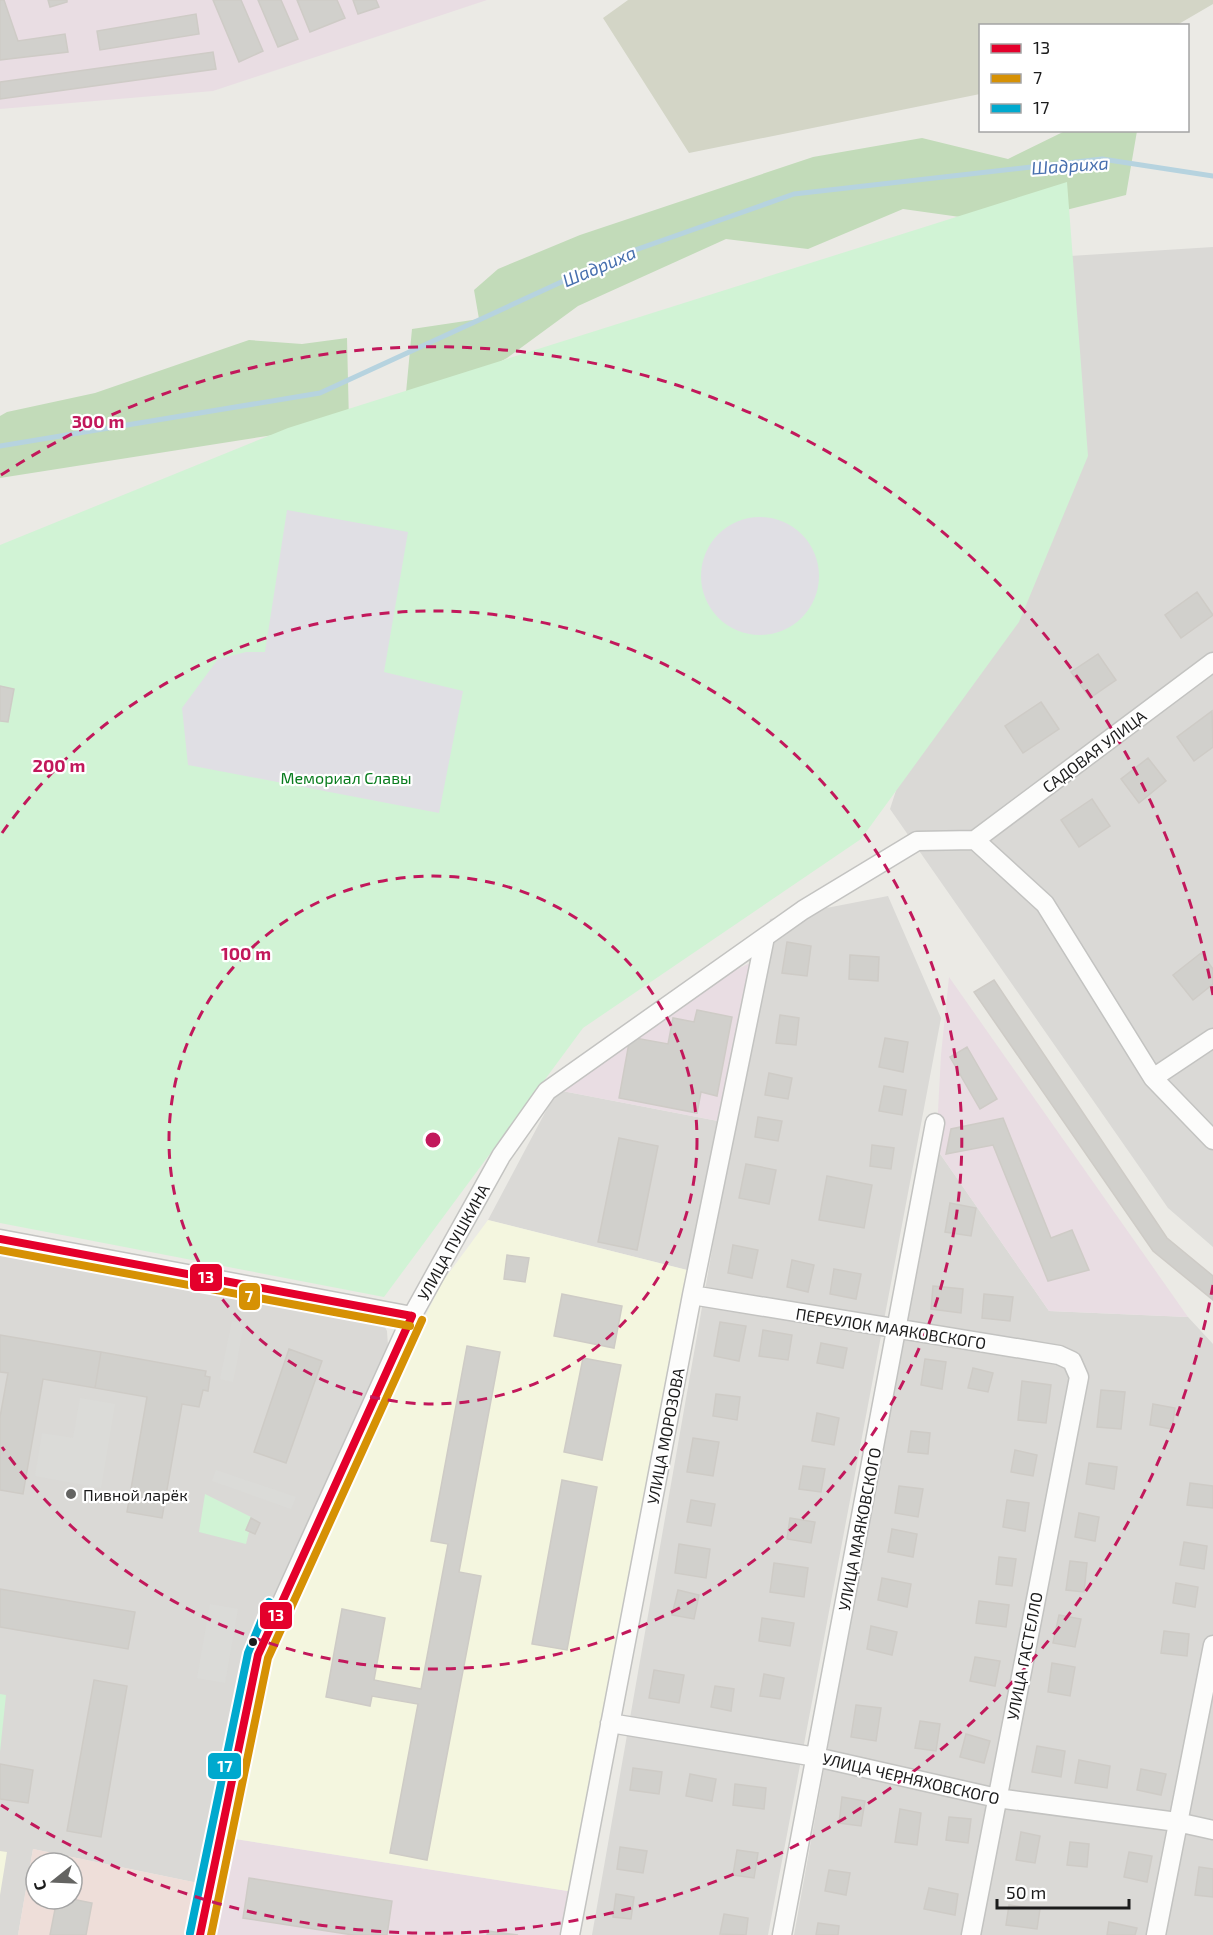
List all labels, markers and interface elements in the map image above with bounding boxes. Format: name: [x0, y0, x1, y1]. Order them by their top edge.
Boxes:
legend: [979, 24, 1189, 132]
text: 13: [1033, 36, 1050, 58]
text: 7: [1033, 66, 1042, 88]
text: 17: [1033, 96, 1049, 118]
water label: Шадриха: [1031, 151, 1109, 179]
water label: Шадриха: [559, 241, 639, 291]
text: 300 m: [72, 410, 124, 432]
street label: САДОВАЯ УЛИЦА: [1038, 706, 1150, 796]
text: 200 m: [33, 754, 85, 776]
park label: Мемориал Славы: [280, 768, 412, 787]
text: 100 m: [221, 942, 271, 964]
centre of rings: [423, 1130, 443, 1150]
street label: УЛИЦА ПУШКИНА: [413, 1180, 493, 1304]
line badge: 13: [189, 1263, 223, 1292]
text: 13: [198, 1267, 214, 1286]
line badge: 7: [238, 1282, 261, 1311]
text: 7: [245, 1286, 254, 1305]
street label: ПЕРЕУЛОК МАЯКОВСКОГО: [794, 1304, 988, 1352]
street label: УЛИЦА МОРОЗОВА: [642, 1366, 688, 1506]
street label: УЛИЦА МАЯКОВСКОГО: [834, 1446, 884, 1612]
place label: Пивной ларёк: [83, 1485, 188, 1504]
marker: Пивной ларёк: [64, 1487, 78, 1501]
street label: УЛИЦА ГАСТЕЛЛО: [1002, 1590, 1046, 1722]
line badge: 13: [259, 1601, 293, 1630]
text: 13: [268, 1605, 284, 1624]
unlabelled marker: [247, 1636, 259, 1648]
street label: УЛИЦА ЧЕРНЯХОВСКОГО: [820, 1748, 1002, 1808]
line badge: 17: [207, 1752, 242, 1780]
text: 17: [217, 1756, 233, 1775]
north arrow: [24, 1851, 84, 1911]
scale bar: [997, 1872, 1129, 1910]
text: С: [29, 1878, 50, 1893]
text: 50 m: [1006, 1881, 1046, 1903]

